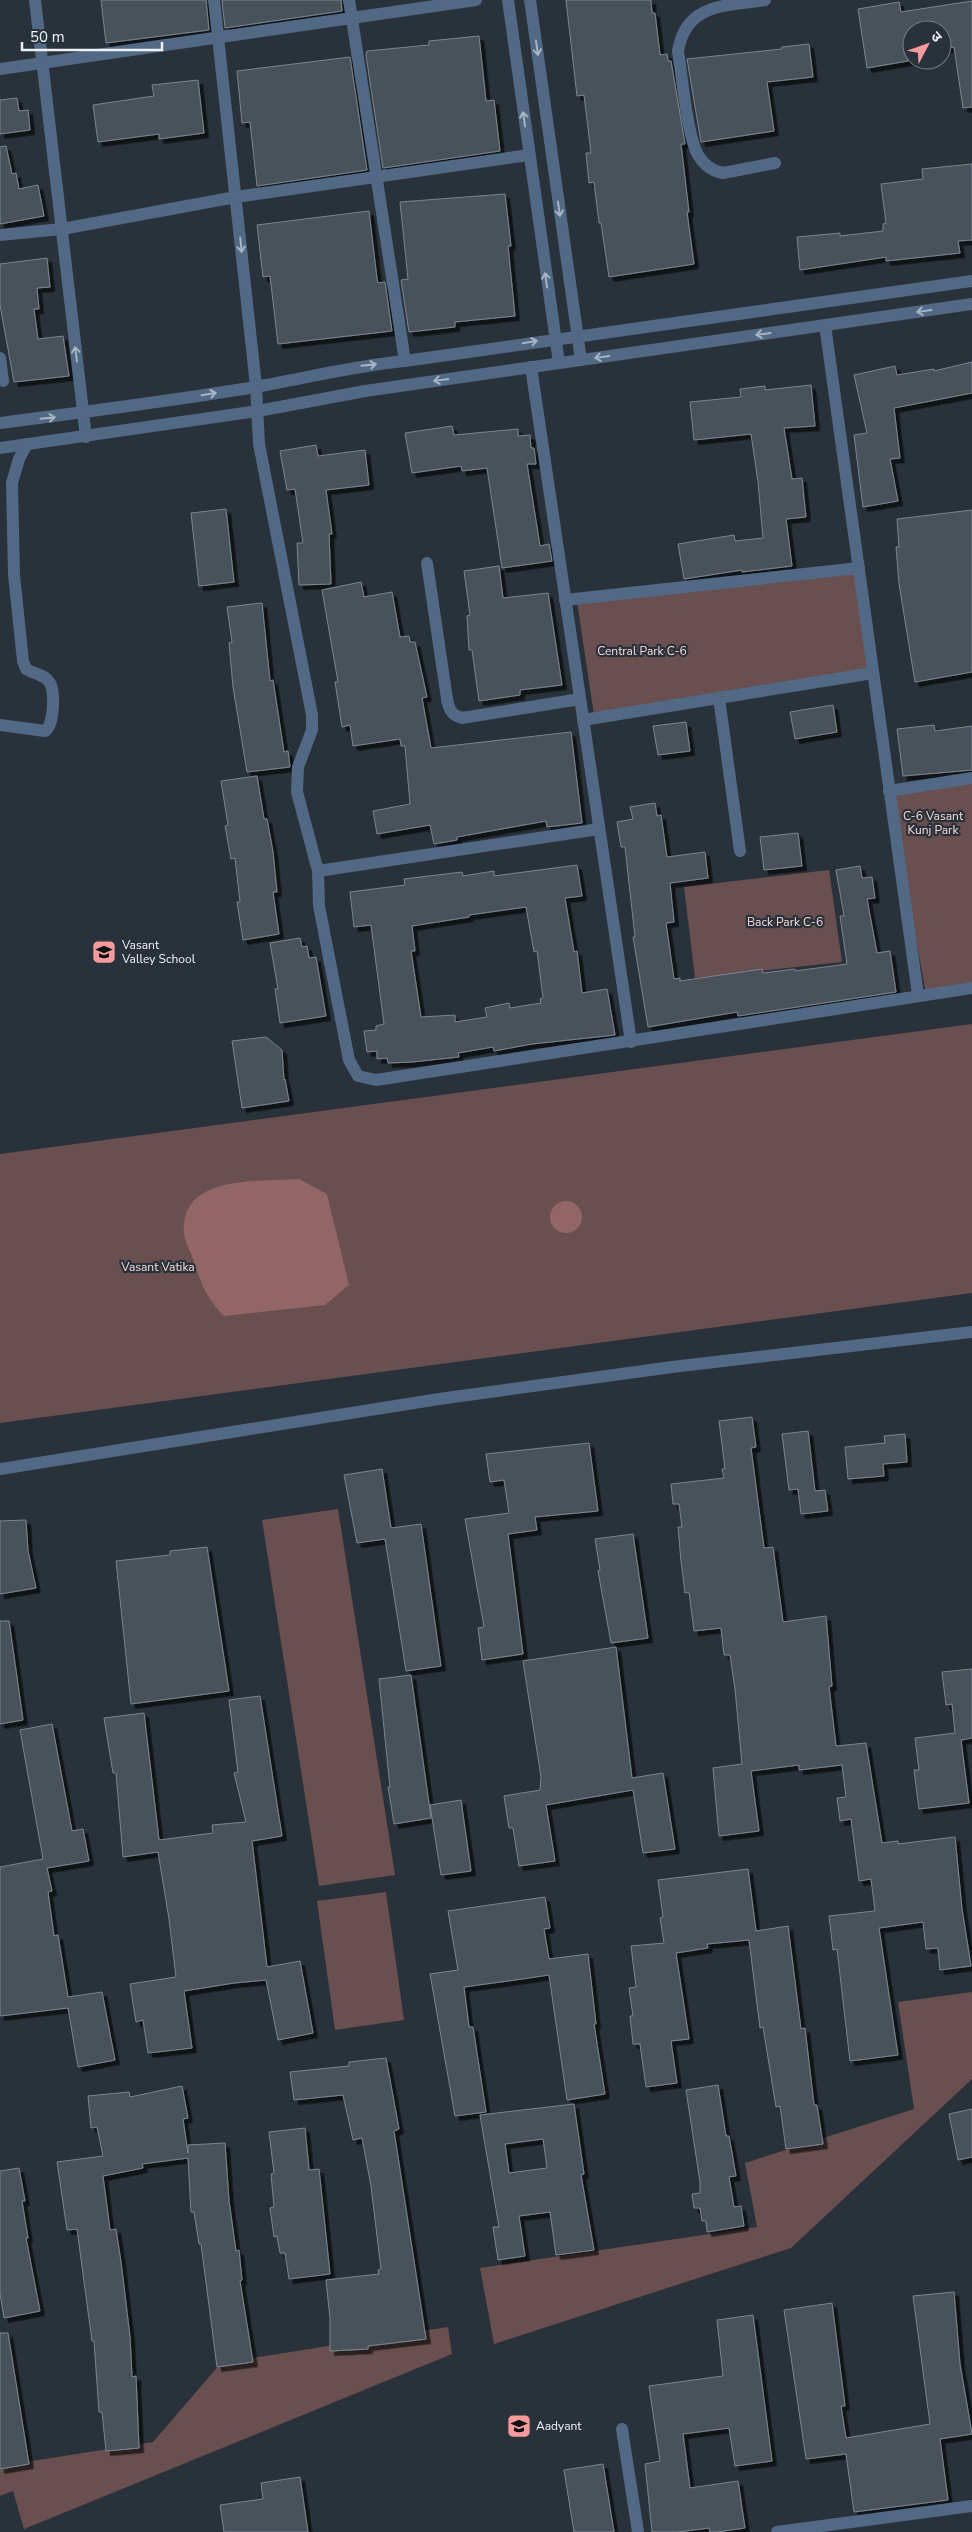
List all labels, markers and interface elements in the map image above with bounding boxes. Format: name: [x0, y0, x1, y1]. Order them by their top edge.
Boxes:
scale bar: [22, 20, 162, 52]
north arrow: [902, 20, 952, 70]
text: 50 m: [30, 27, 65, 47]
text: उ: [927, 27, 947, 47]
one-way arrow: [532, 40, 542, 56]
one-way arrow: [519, 112, 529, 128]
one-way arrow: [555, 201, 565, 217]
one-way arrow: [236, 237, 246, 253]
one-way arrow: [541, 273, 551, 289]
one-way arrow: [916, 306, 932, 316]
one-way arrow: [755, 329, 771, 339]
one-way arrow: [522, 337, 538, 347]
one-way arrow: [71, 346, 81, 362]
one-way arrow: [594, 352, 610, 362]
one-way arrow: [361, 360, 377, 370]
one-way arrow: [434, 375, 450, 385]
one-way arrow: [201, 388, 217, 398]
one-way arrow: [40, 413, 56, 423]
park label: Central Park C-6: [597, 643, 687, 659]
park label: C-6 Vasant Kunj Park: [903, 808, 964, 838]
park label: Back Park C-6: [747, 914, 823, 930]
place label: Vasant Valley School: [121, 937, 196, 967]
school or university icon: Vasant Valley School: [91, 939, 117, 965]
park label: Vasant Vatika: [120, 1259, 195, 1275]
school or university icon: Aadyant: [506, 2413, 532, 2439]
place label: Aadyant: [536, 2418, 582, 2434]

